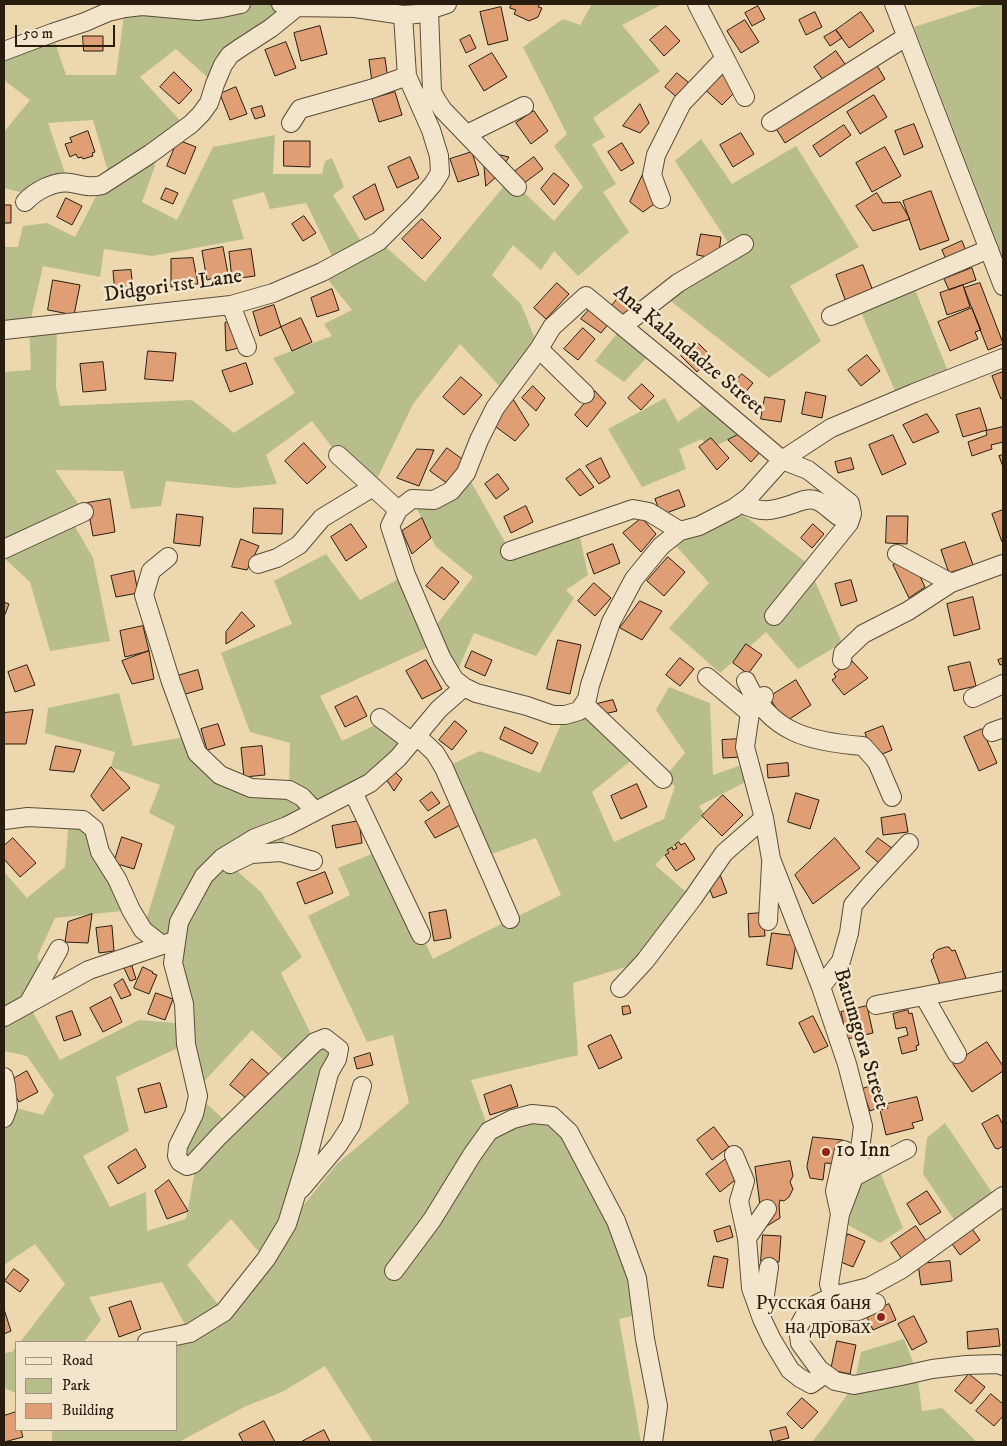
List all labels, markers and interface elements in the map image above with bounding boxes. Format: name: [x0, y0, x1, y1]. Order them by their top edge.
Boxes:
scale bar: [18, 15, 118, 47]
text: 50 m: [23, 24, 53, 43]
street label: Didgori 1st Lane: [102, 265, 244, 309]
street label: Ana Kalandadze Street: [607, 280, 769, 422]
street label: Batumgora Street: [827, 965, 893, 1113]
place label: 10 Inn: [836, 1139, 890, 1165]
marker: 10 Inn: [820, 1146, 832, 1158]
place label: Русская баня на дровах: [756, 1292, 871, 1342]
marker: Русская баня на дровах: [875, 1311, 887, 1323]
legend: [15, 1341, 178, 1431]
text: Road: [62, 1351, 93, 1370]
text: Park: [62, 1376, 90, 1395]
text: Building: [62, 1401, 114, 1420]

